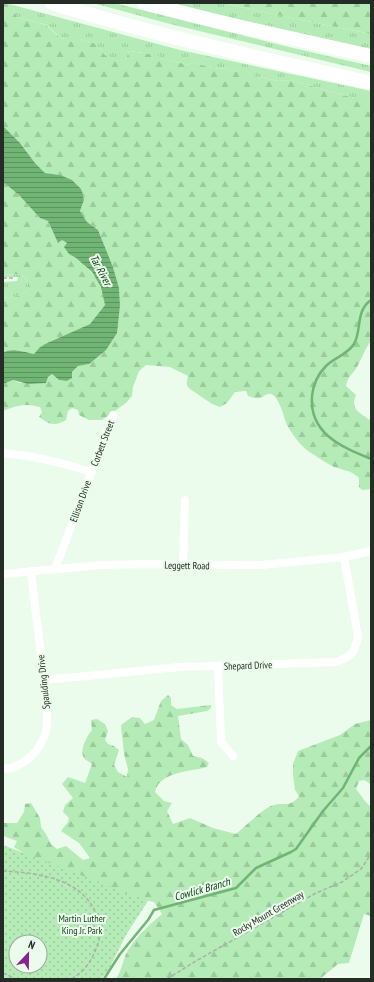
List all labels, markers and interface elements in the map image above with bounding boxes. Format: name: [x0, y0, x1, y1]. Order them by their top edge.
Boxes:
water label: Tar River: [87, 252, 116, 290]
street label: Corbett Street: [88, 418, 117, 468]
street label: Ellison Drive: [67, 479, 94, 524]
street label: Leggett Road: [164, 559, 210, 572]
street label: Spaulding Drive: [34, 654, 53, 710]
street label: Shepard Drive: [224, 658, 272, 673]
water label: Cowlick Branch: [173, 874, 233, 904]
street label: Rocky Mount Greenway: [230, 888, 306, 939]
park label: Martin Luther King Jr. Park: [58, 912, 106, 937]
north arrow: [8, 934, 48, 974]
text: N: [26, 937, 37, 952]

